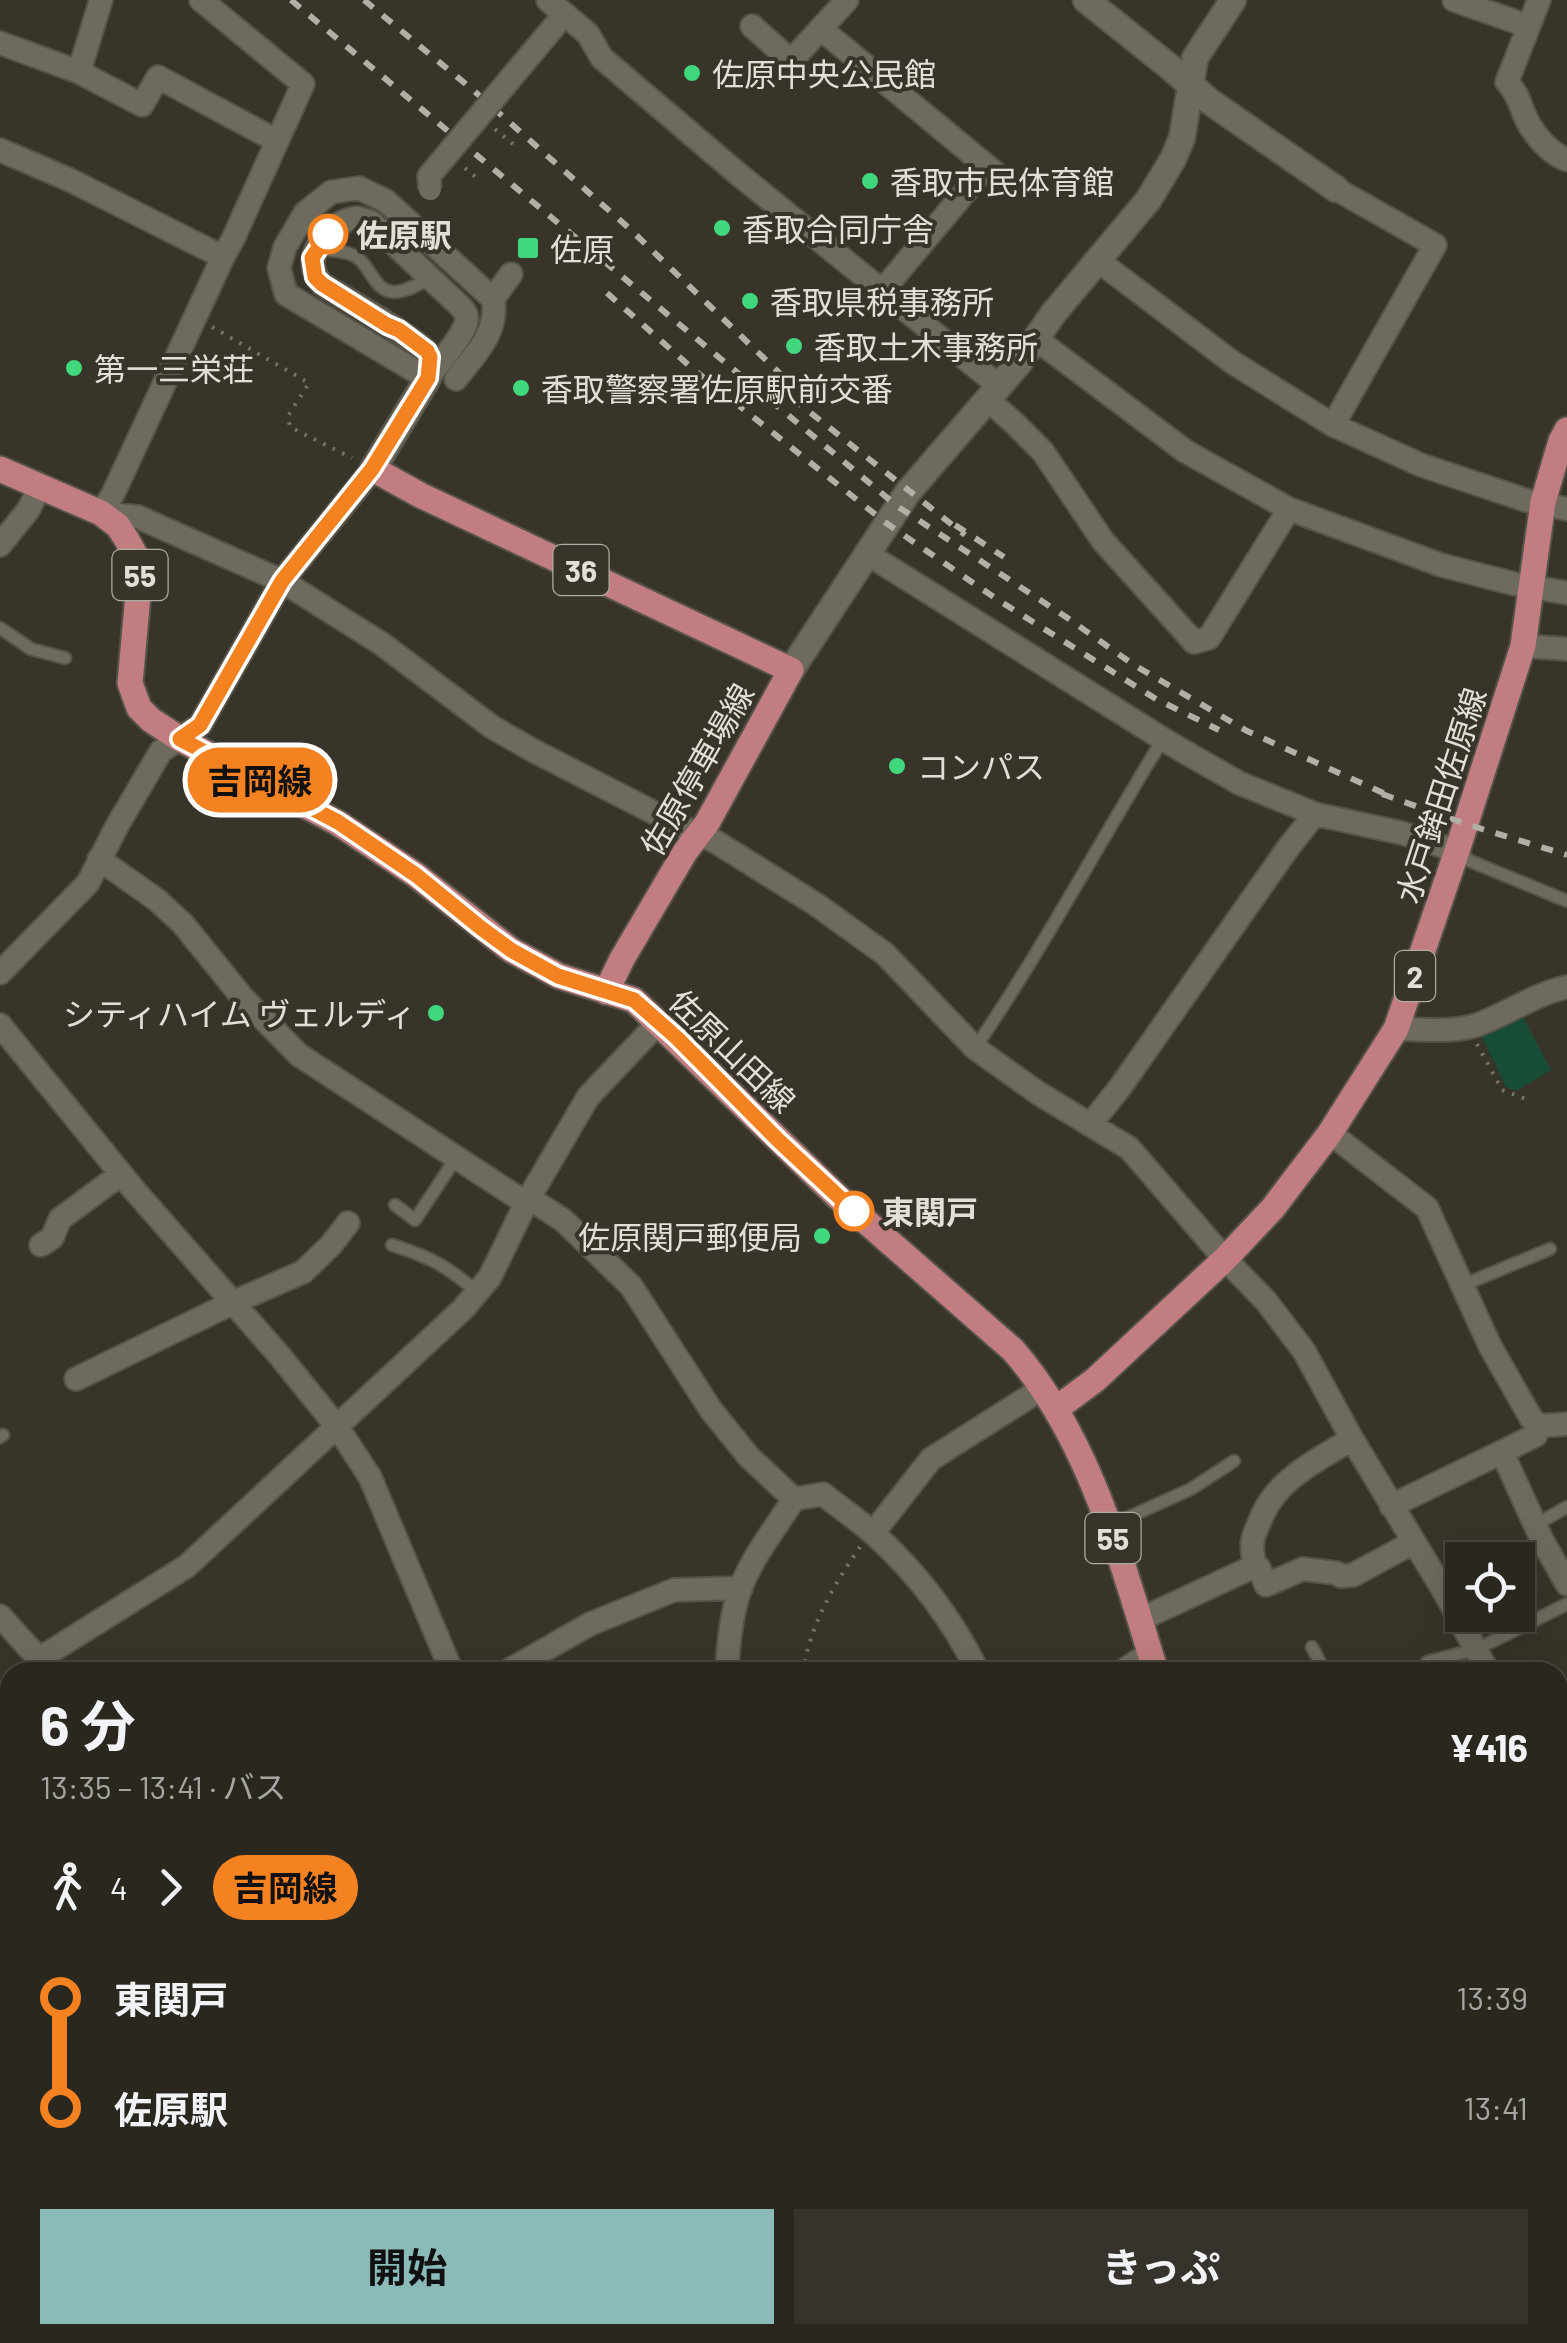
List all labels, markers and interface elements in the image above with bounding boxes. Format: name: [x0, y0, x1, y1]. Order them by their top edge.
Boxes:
place label: 佐原中央公民館: [712, 54, 936, 92]
marker: 佐原中央公民館: [681, 62, 703, 84]
place label: 香取市民体育館: [890, 162, 1114, 200]
marker: 香取市民体育館: [859, 170, 881, 192]
place label: 香取合同庁舎: [742, 209, 934, 247]
marker: 佐原駅: [309, 215, 347, 253]
place label: 佐原駅: [356, 215, 452, 253]
marker: 香取合同庁舎: [711, 217, 733, 239]
place label: 佐原: [550, 229, 614, 267]
marker: 佐原: [515, 235, 541, 261]
place label: 香取県税事務所: [770, 282, 994, 320]
marker: 香取県税事務所: [739, 290, 761, 312]
place label: 香取土木事務所: [814, 327, 1038, 365]
marker: 香取土木事務所: [783, 335, 805, 357]
place label: 第一三栄荘: [94, 349, 254, 387]
marker: 第一三栄荘: [63, 357, 85, 379]
place label: 香取警察署佐原駅前交番: [541, 369, 893, 407]
marker: 香取警察署佐原駅前交番: [510, 377, 532, 399]
road number: 36: [554, 545, 608, 595]
road number: 55: [112, 550, 168, 600]
street label: 佐原停車場線: [632, 676, 760, 862]
street label: 水戸鉾田佐原線: [1387, 683, 1493, 907]
place label: コンパス: [917, 747, 1045, 785]
line badge: 吉岡線: [202, 748, 318, 812]
marker: コンパス: [886, 755, 908, 777]
text: 吉岡線: [207, 759, 313, 801]
road number: 2: [1395, 951, 1435, 1001]
street label: 佐原山田線: [662, 981, 804, 1119]
place label: シティハイム ヴェルディ: [63, 994, 416, 1032]
marker: シティハイム ヴェルディ: [425, 1002, 447, 1024]
marker: 東関戸: [835, 1192, 873, 1230]
place label: 東関戸: [882, 1192, 978, 1230]
place label: 佐原関戸郵便局: [578, 1217, 802, 1255]
marker: 佐原関戸郵便局: [811, 1225, 833, 1247]
road number: 55: [1086, 1513, 1140, 1563]
map controls: [1445, 1542, 1535, 1632]
button: locate: [1445, 1542, 1535, 1632]
text: 6 分: [40, 1691, 136, 1757]
text: ¥416: [1449, 1724, 1528, 1770]
text: 13:35 – 13:41 · バス: [40, 1767, 287, 1805]
icon: walk: [40, 1860, 95, 1915]
icon: forward: [143, 1860, 198, 1915]
text: 吉岡線: [233, 1866, 338, 1908]
text: 4: [110, 1868, 128, 1906]
text: 東関戸: [114, 1976, 228, 2022]
text: 13:39: [1456, 1978, 1528, 2016]
text: 佐原駅: [114, 2086, 228, 2132]
text: 13:41: [1464, 2088, 1528, 2126]
button: 開始: [40, 2209, 774, 2324]
button: きっぷ: [794, 2209, 1528, 2324]

